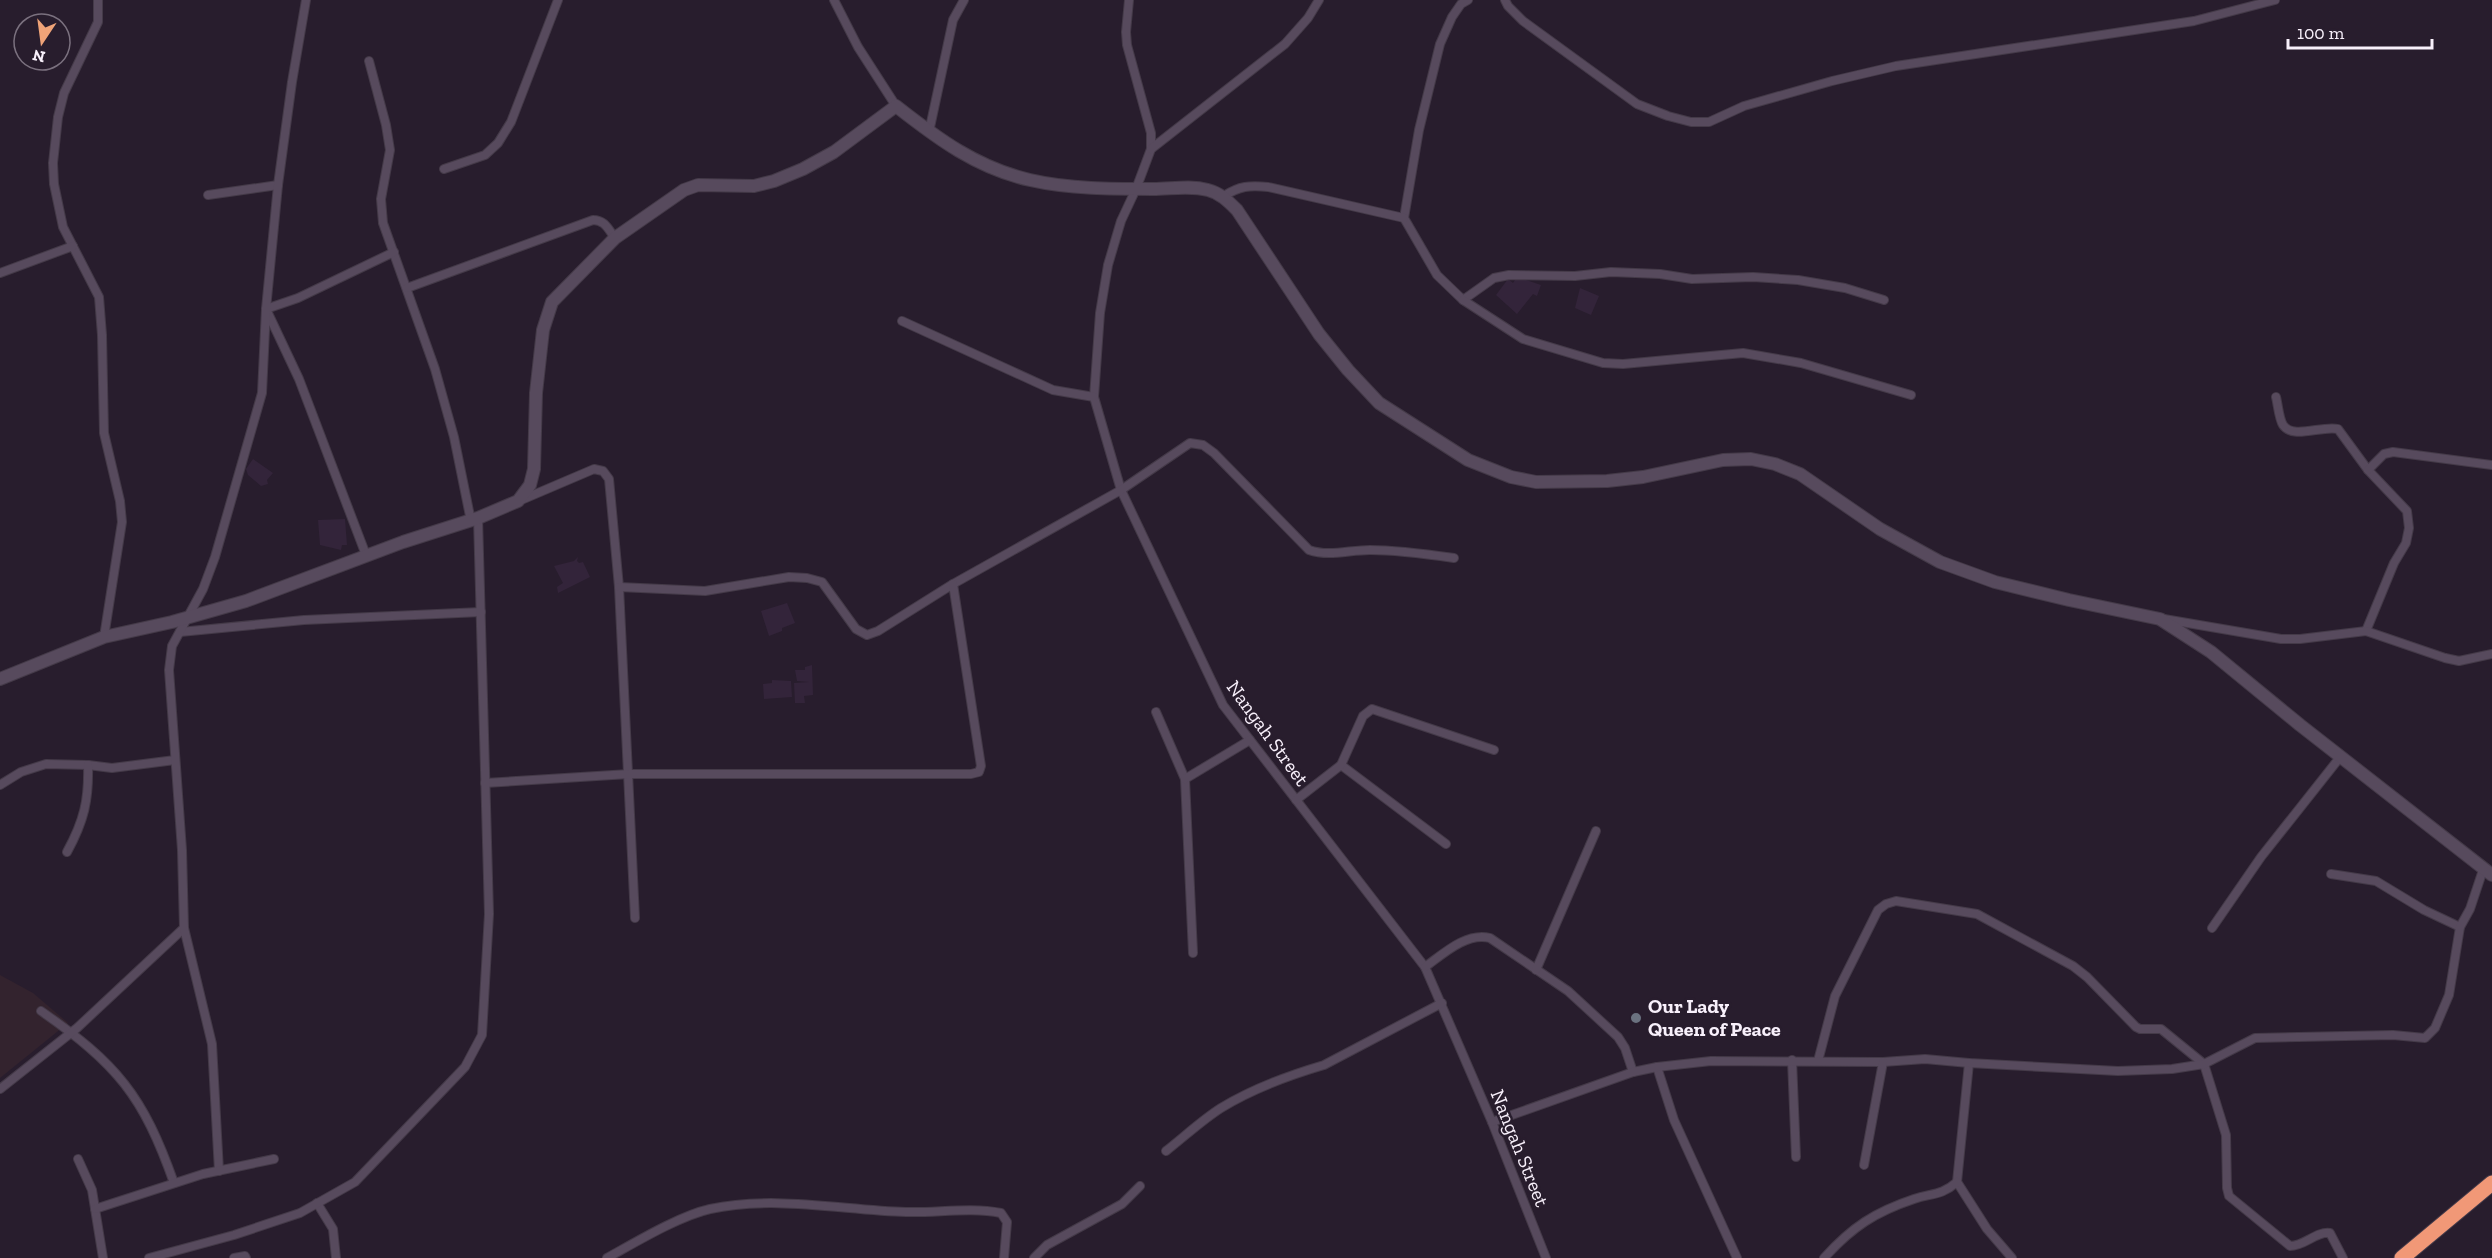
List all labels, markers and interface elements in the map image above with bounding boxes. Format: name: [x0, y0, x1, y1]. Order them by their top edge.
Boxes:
north arrow: [12, 12, 72, 72]
scale bar: [2288, 12, 2432, 50]
text: 100 m: [2297, 22, 2345, 44]
text: N: [31, 46, 47, 67]
street label: Nangah Street: [1222, 676, 1315, 791]
place label: Our Lady Queen of Peace: [1648, 994, 1781, 1041]
marker: Our Lady Queen of Peace: [1629, 1011, 1643, 1025]
street label: Nangah Street: [1486, 1086, 1555, 1211]

